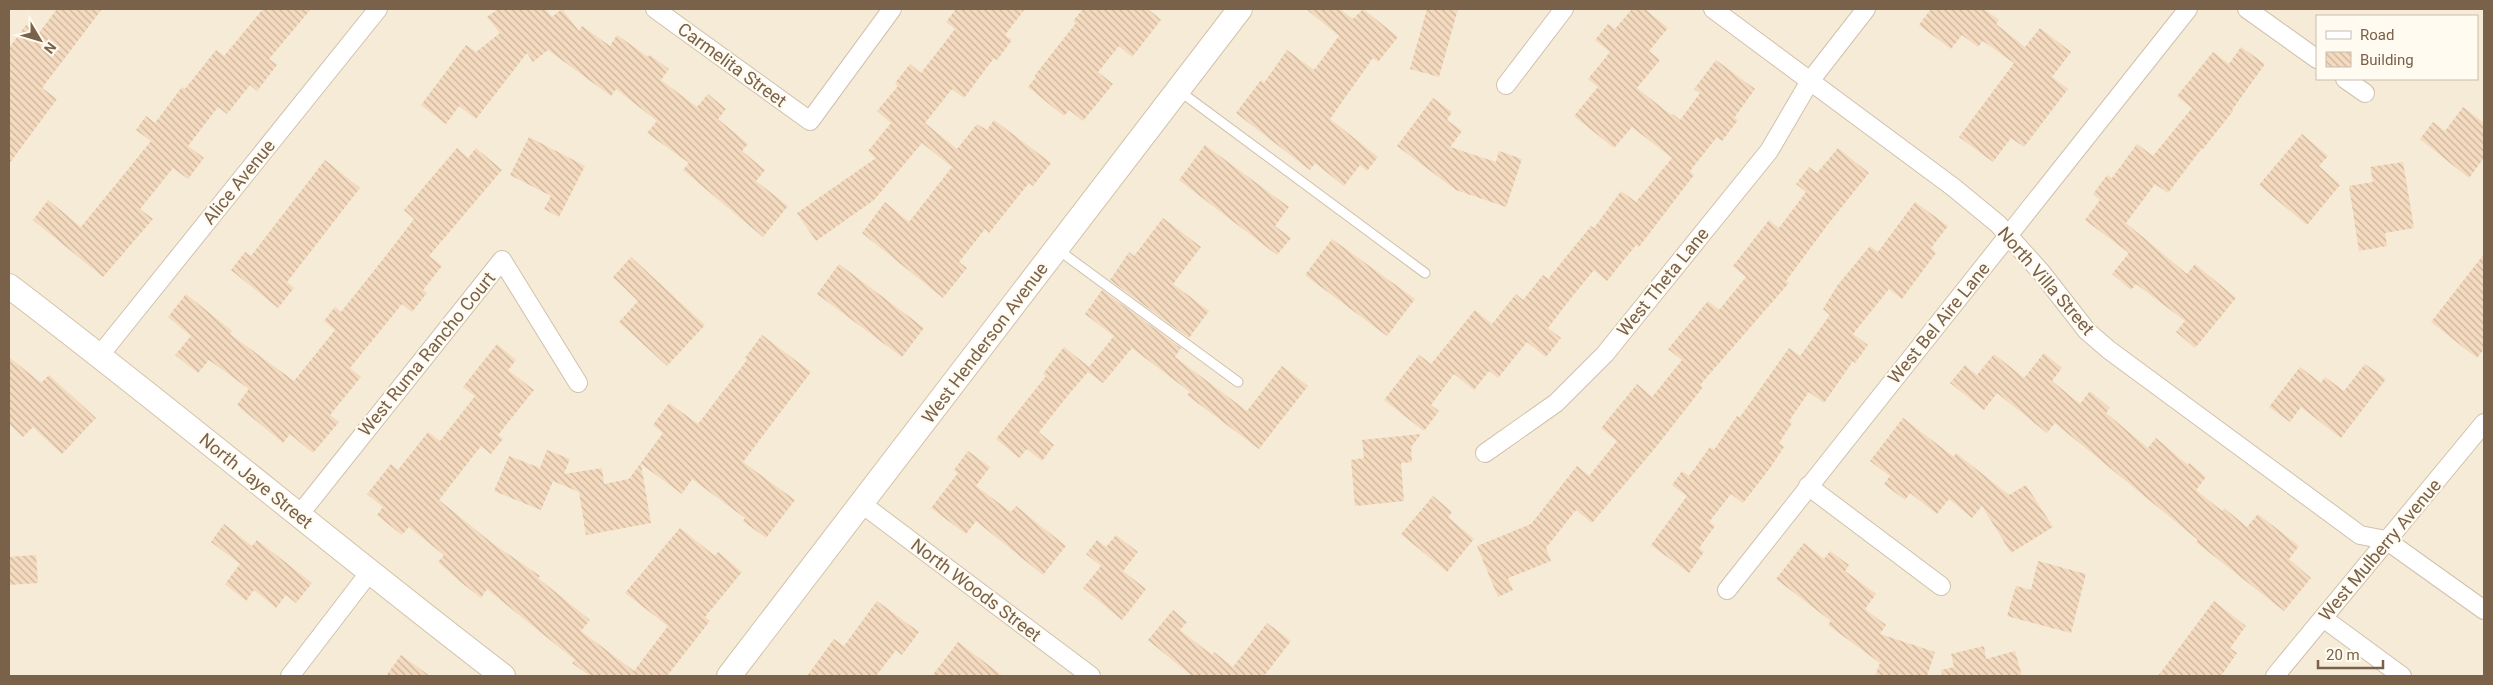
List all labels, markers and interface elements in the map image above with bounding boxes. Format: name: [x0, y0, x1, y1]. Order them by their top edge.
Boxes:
north arrow: [15, 15, 65, 65]
legend: [2316, 15, 2478, 80]
street label: Carmelita Street: [674, 18, 791, 111]
text: Road: [2360, 26, 2394, 44]
text: N: [41, 39, 60, 57]
text: Building: [2360, 51, 2414, 69]
street label: Alice Avenue: [198, 135, 279, 228]
street label: North Villa Street: [1994, 222, 2099, 339]
street label: West Theta Lane: [1612, 223, 1713, 340]
street label: West Henderson Avenue: [917, 258, 1052, 427]
street label: West Bel Aire Lane: [1883, 258, 1994, 387]
street label: West Ruma Rancho Court: [354, 267, 499, 440]
street label: North Jaye Street: [196, 429, 317, 533]
street label: West Mulberry Avenue: [2314, 474, 2445, 625]
street label: North Woods Street: [907, 534, 1046, 645]
scale bar: [2318, 638, 2383, 670]
text: 20 m: [2326, 646, 2360, 664]

